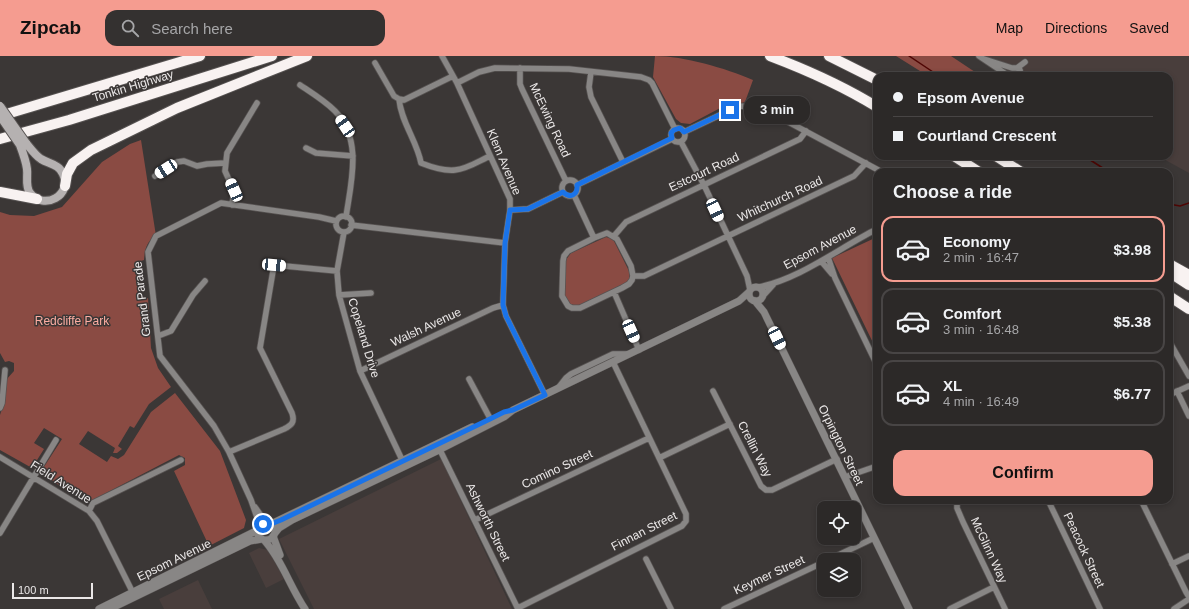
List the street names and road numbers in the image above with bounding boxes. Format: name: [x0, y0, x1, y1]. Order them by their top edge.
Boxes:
street label: Tonkin Highway: [91, 67, 175, 105]
street label: McEwing Road: [527, 80, 573, 160]
street label: Klem Avenue: [484, 127, 524, 197]
street label: Estcourt Road: [667, 150, 741, 194]
street label: Whitchurch Road: [735, 173, 825, 225]
street label: Epsom Avenue: [781, 222, 859, 272]
street label: Grand Parade: [130, 260, 154, 337]
street label: Copeland Drive: [345, 296, 383, 380]
street label: Walsh Avenue: [389, 304, 464, 349]
street label: Orpington Street: [815, 402, 867, 488]
street label: Crellin Way: [735, 419, 775, 479]
street label: Comino Street: [519, 446, 595, 492]
street label: Field Avenue: [28, 458, 94, 506]
street label: Ashworth Street: [463, 481, 513, 564]
street label: Finnan Street: [609, 508, 680, 554]
street label: Peacock Street: [1060, 510, 1108, 590]
street label: McGlinn Way: [968, 515, 1010, 585]
street label: Epsom Avenue: [135, 536, 214, 584]
street label: Keymer Street: [731, 552, 807, 598]

